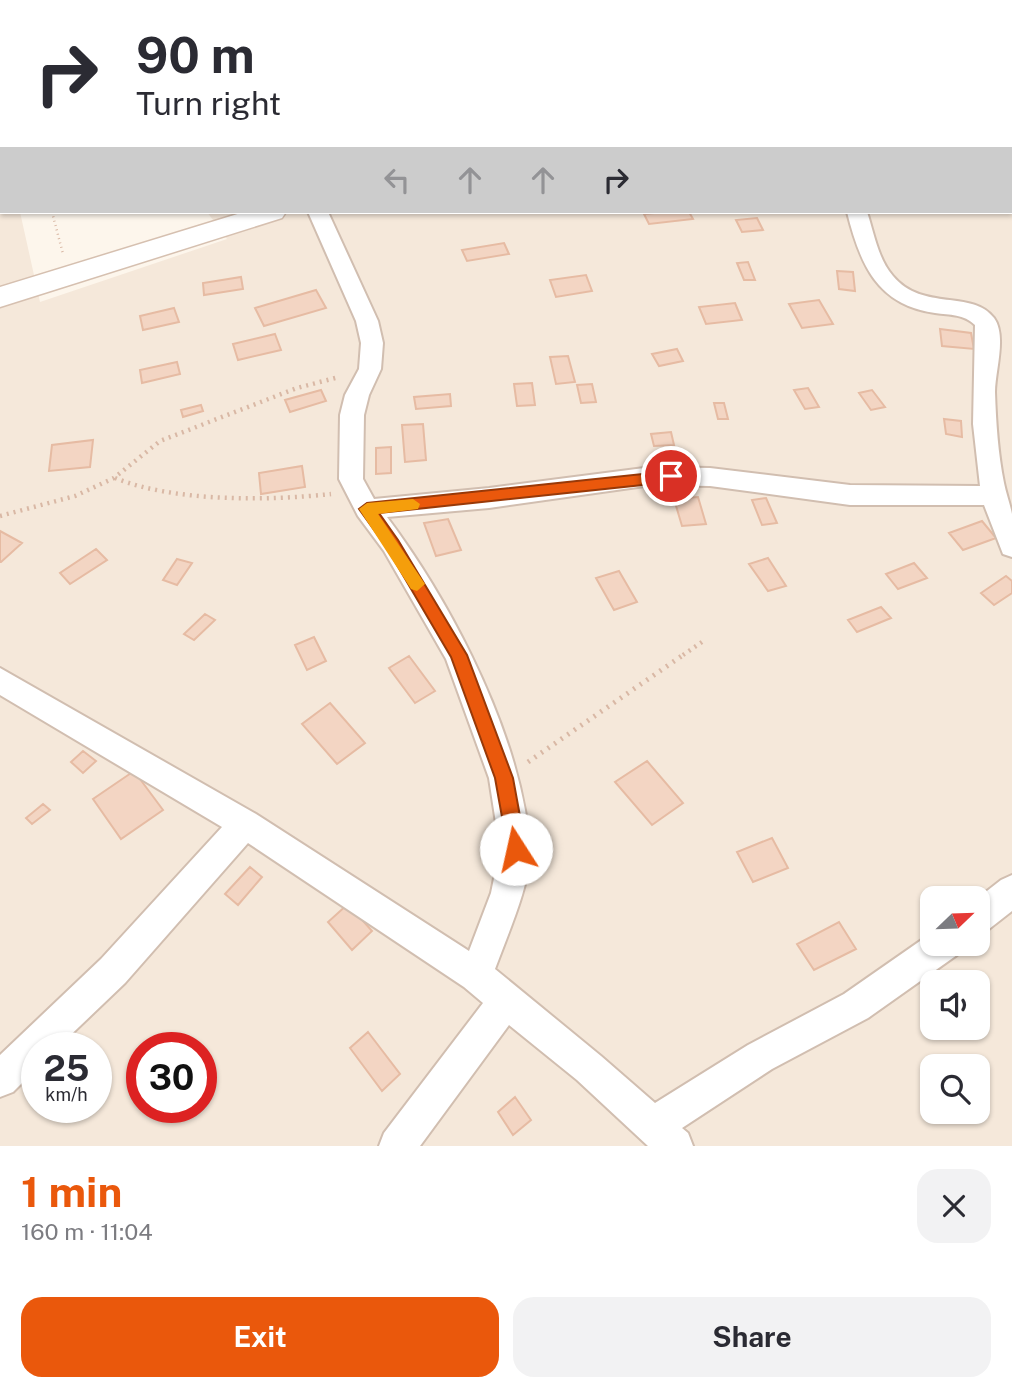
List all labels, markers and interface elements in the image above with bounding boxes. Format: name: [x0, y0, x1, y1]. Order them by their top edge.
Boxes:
text: 90 m: [136, 26, 255, 84]
icon: right: [21, 28, 112, 119]
text: Turn right: [136, 85, 281, 122]
icon: left: [378, 161, 416, 199]
icon: ahead: [451, 161, 489, 199]
icon: ahead: [524, 161, 562, 199]
icon: right: [597, 161, 635, 199]
pin: [641, 446, 701, 506]
icon: arrive: [652, 457, 690, 495]
position arrow: [479, 812, 553, 886]
north arrow: [920, 886, 990, 956]
map controls: [920, 886, 990, 1124]
button: sound: [920, 970, 990, 1040]
speed limit sign: 30: [126, 1032, 217, 1123]
text: 25: [44, 1048, 89, 1089]
button: search: [920, 1054, 990, 1124]
text: km/h: [45, 1084, 88, 1105]
text: 1 min: [21, 1167, 122, 1216]
button: close: [917, 1169, 991, 1243]
text: 160 m · 11:04: [21, 1218, 153, 1245]
button: Exit: [21, 1297, 499, 1377]
button: Share: [513, 1297, 991, 1377]

